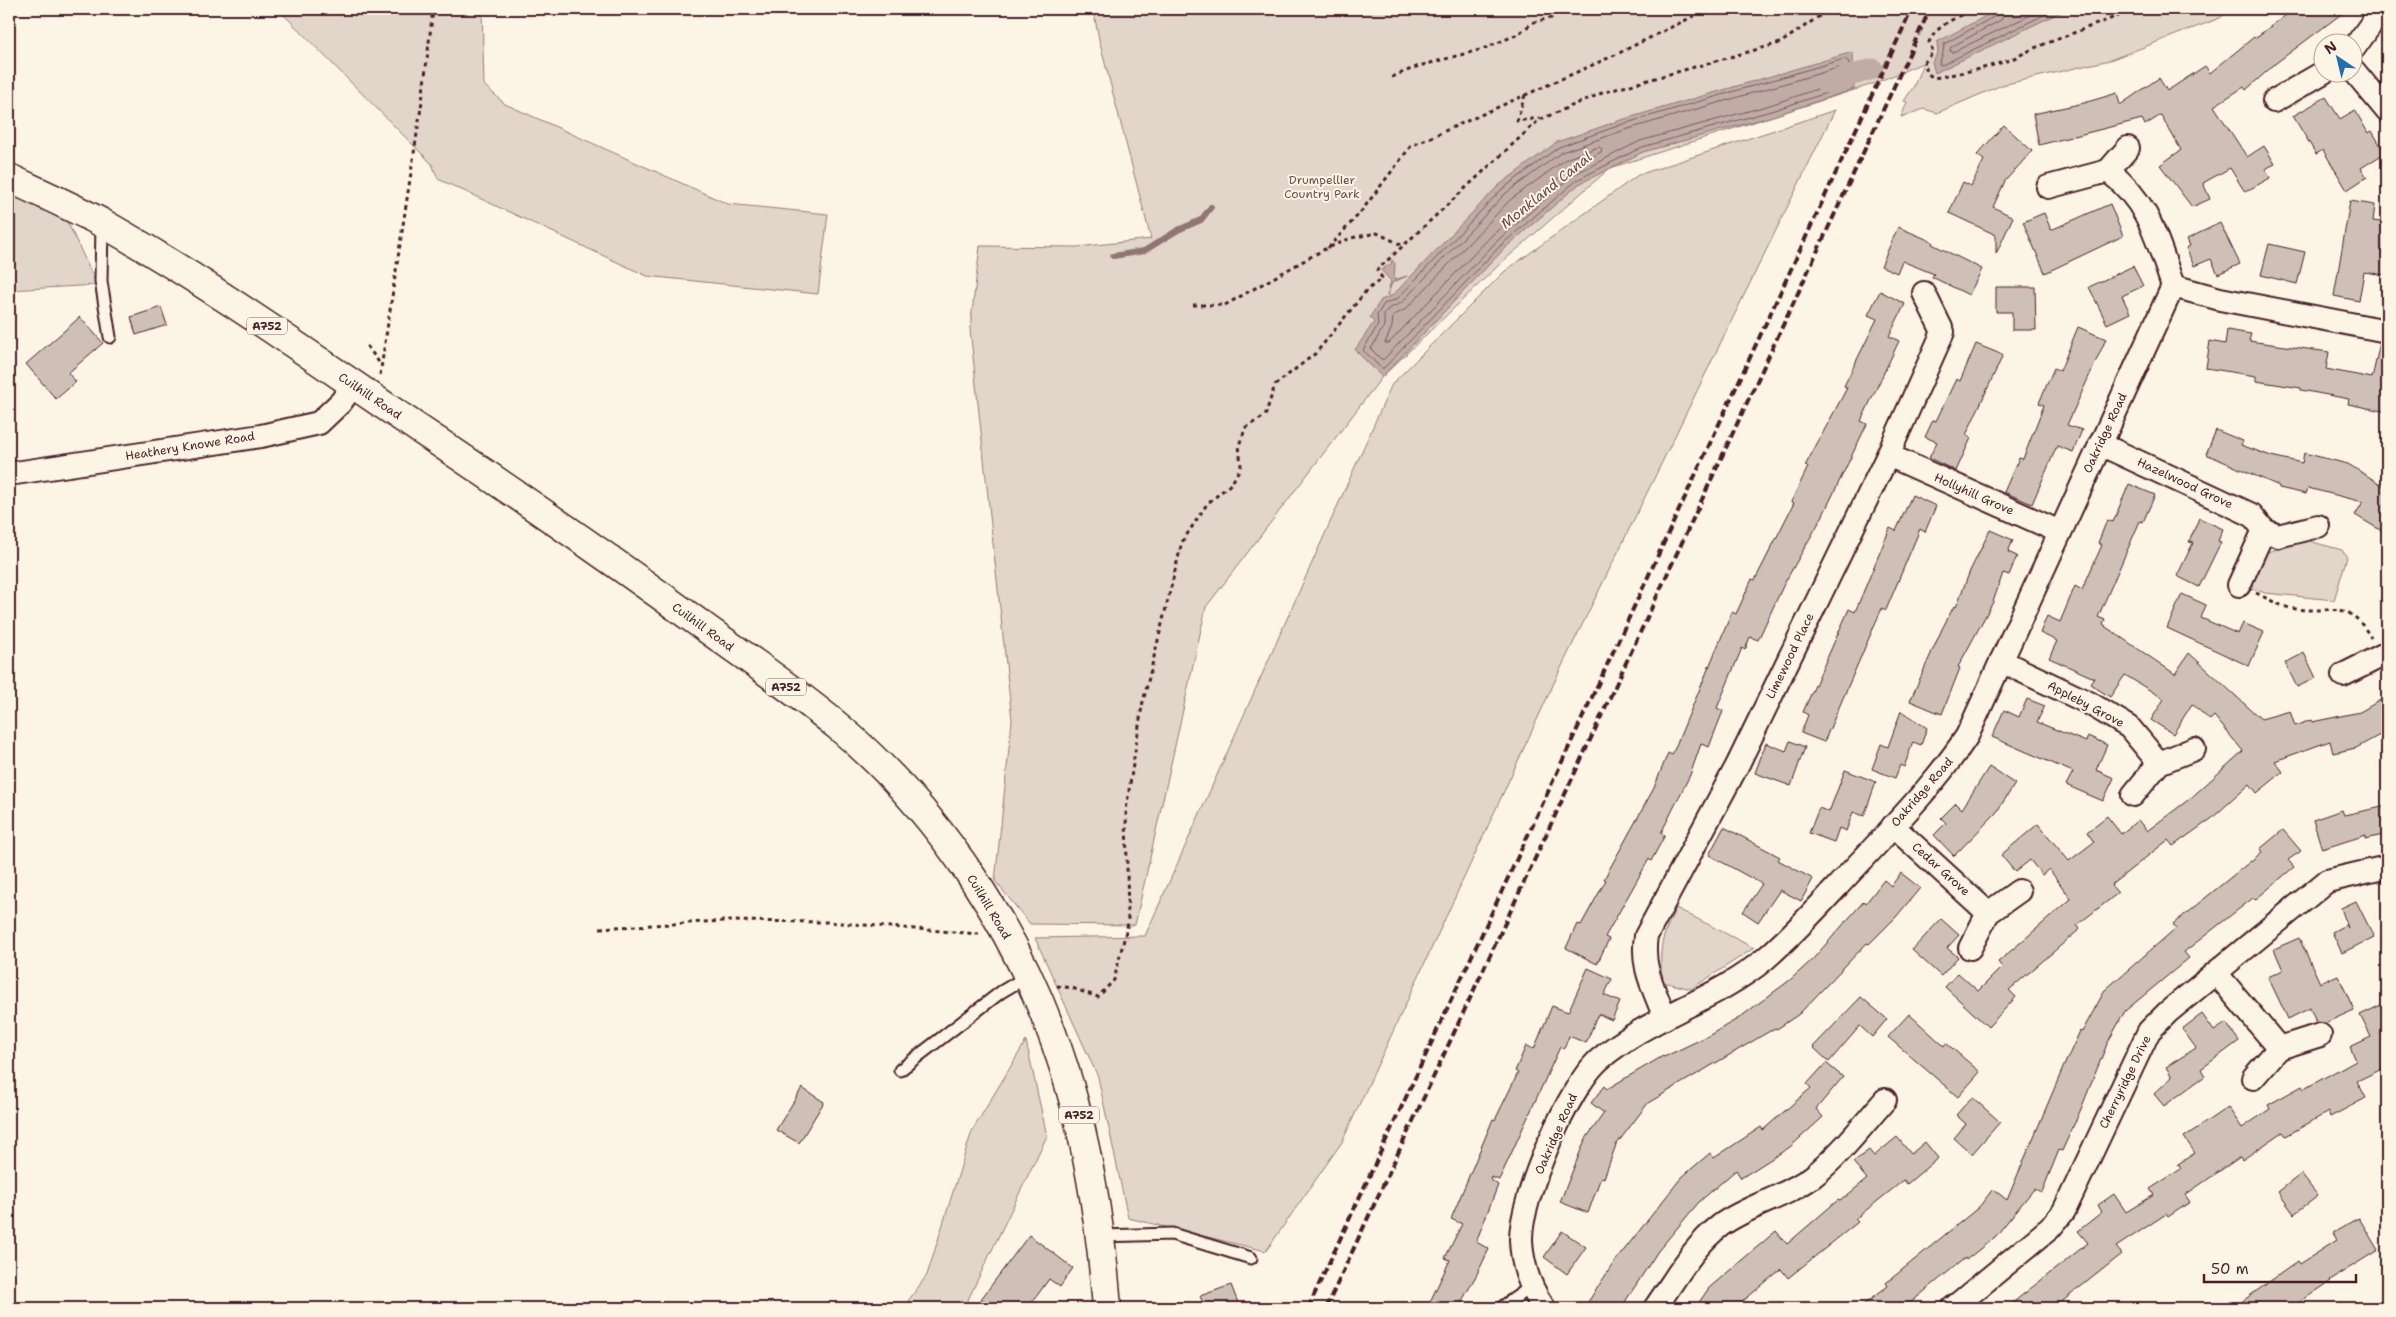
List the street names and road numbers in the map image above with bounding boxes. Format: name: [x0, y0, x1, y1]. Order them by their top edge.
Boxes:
road number: A752: [247, 318, 287, 334]
street label: Cuilhill Road: [335, 369, 405, 423]
street label: Oakridge Road: [2079, 390, 2131, 476]
street label: Heathery Knowe Road: [124, 428, 256, 464]
street label: Hazelwood Grove: [2135, 454, 2236, 512]
street label: Hollyhill Grove: [1931, 469, 2017, 519]
street label: Cuilhill Road: [669, 599, 737, 655]
street label: Limewood Place: [1762, 610, 1818, 702]
street label: Appleby Grove: [2045, 677, 2127, 731]
road number: A752: [766, 679, 806, 696]
street label: Oakridge Road: [1887, 754, 1957, 830]
street label: Cedar Grove: [1909, 839, 1974, 899]
street label: Cuilhill Road: [963, 872, 1015, 943]
street label: Cherryridge Drive: [2095, 1032, 2155, 1131]
street label: Oakridge Road: [1531, 1091, 1581, 1177]
road number: A752: [1059, 1106, 1099, 1124]

